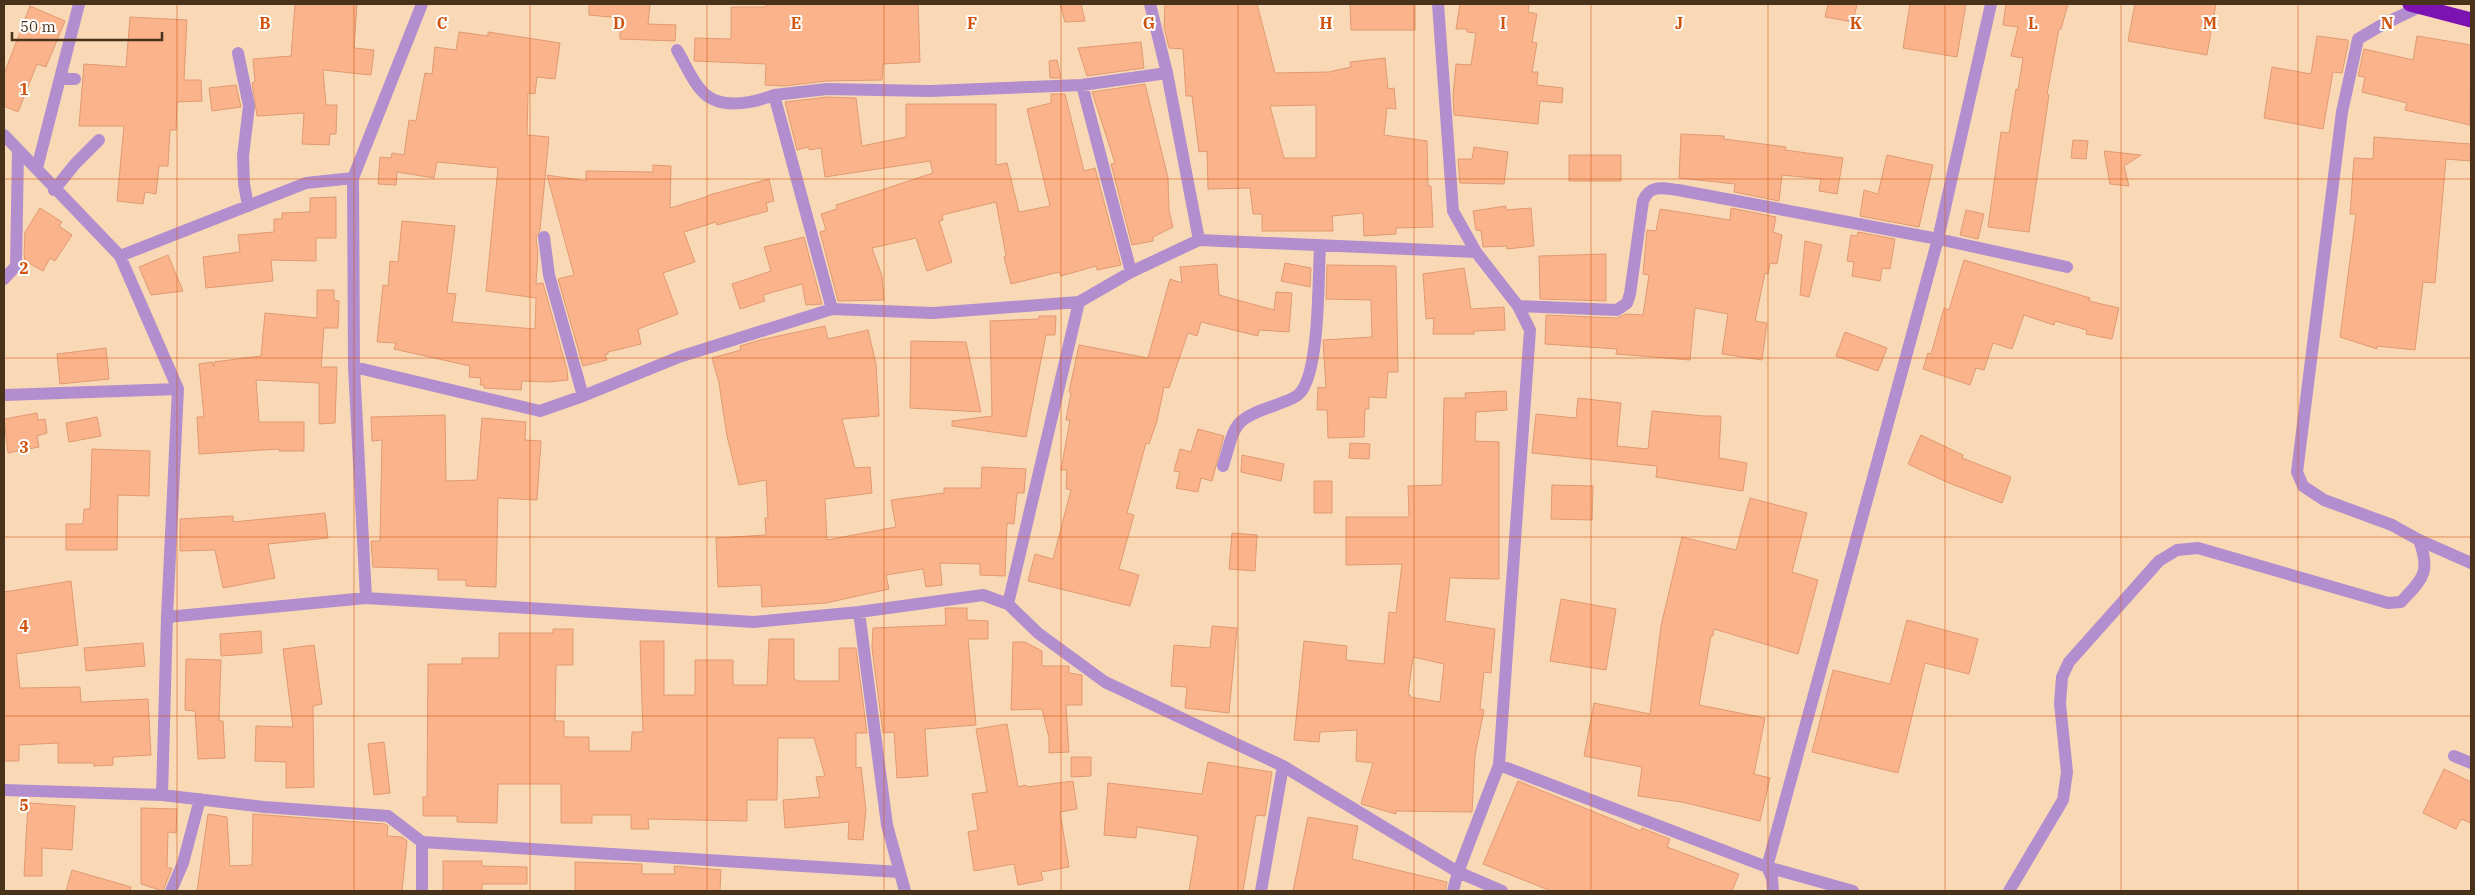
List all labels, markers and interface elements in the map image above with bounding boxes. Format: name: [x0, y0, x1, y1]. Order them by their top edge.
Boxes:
scale bar: [12, 10, 162, 42]
text: B: [259, 13, 271, 33]
text: C: [437, 13, 447, 33]
text: D: [613, 13, 625, 33]
text: E: [791, 13, 801, 33]
text: F: [967, 13, 977, 33]
text: G: [1143, 13, 1155, 33]
text: H: [1320, 13, 1333, 33]
text: I: [1500, 13, 1506, 33]
text: J: [1675, 13, 1683, 33]
text: K: [1850, 13, 1863, 33]
text: L: [2028, 13, 2038, 33]
text: M: [2203, 13, 2217, 33]
text: N: [2381, 13, 2393, 33]
text: 50 m: [20, 17, 56, 36]
text: 1: [19, 79, 29, 99]
text: 2: [19, 258, 29, 278]
text: 3: [19, 437, 29, 457]
text: 4: [19, 616, 29, 636]
text: 5: [19, 795, 29, 815]

